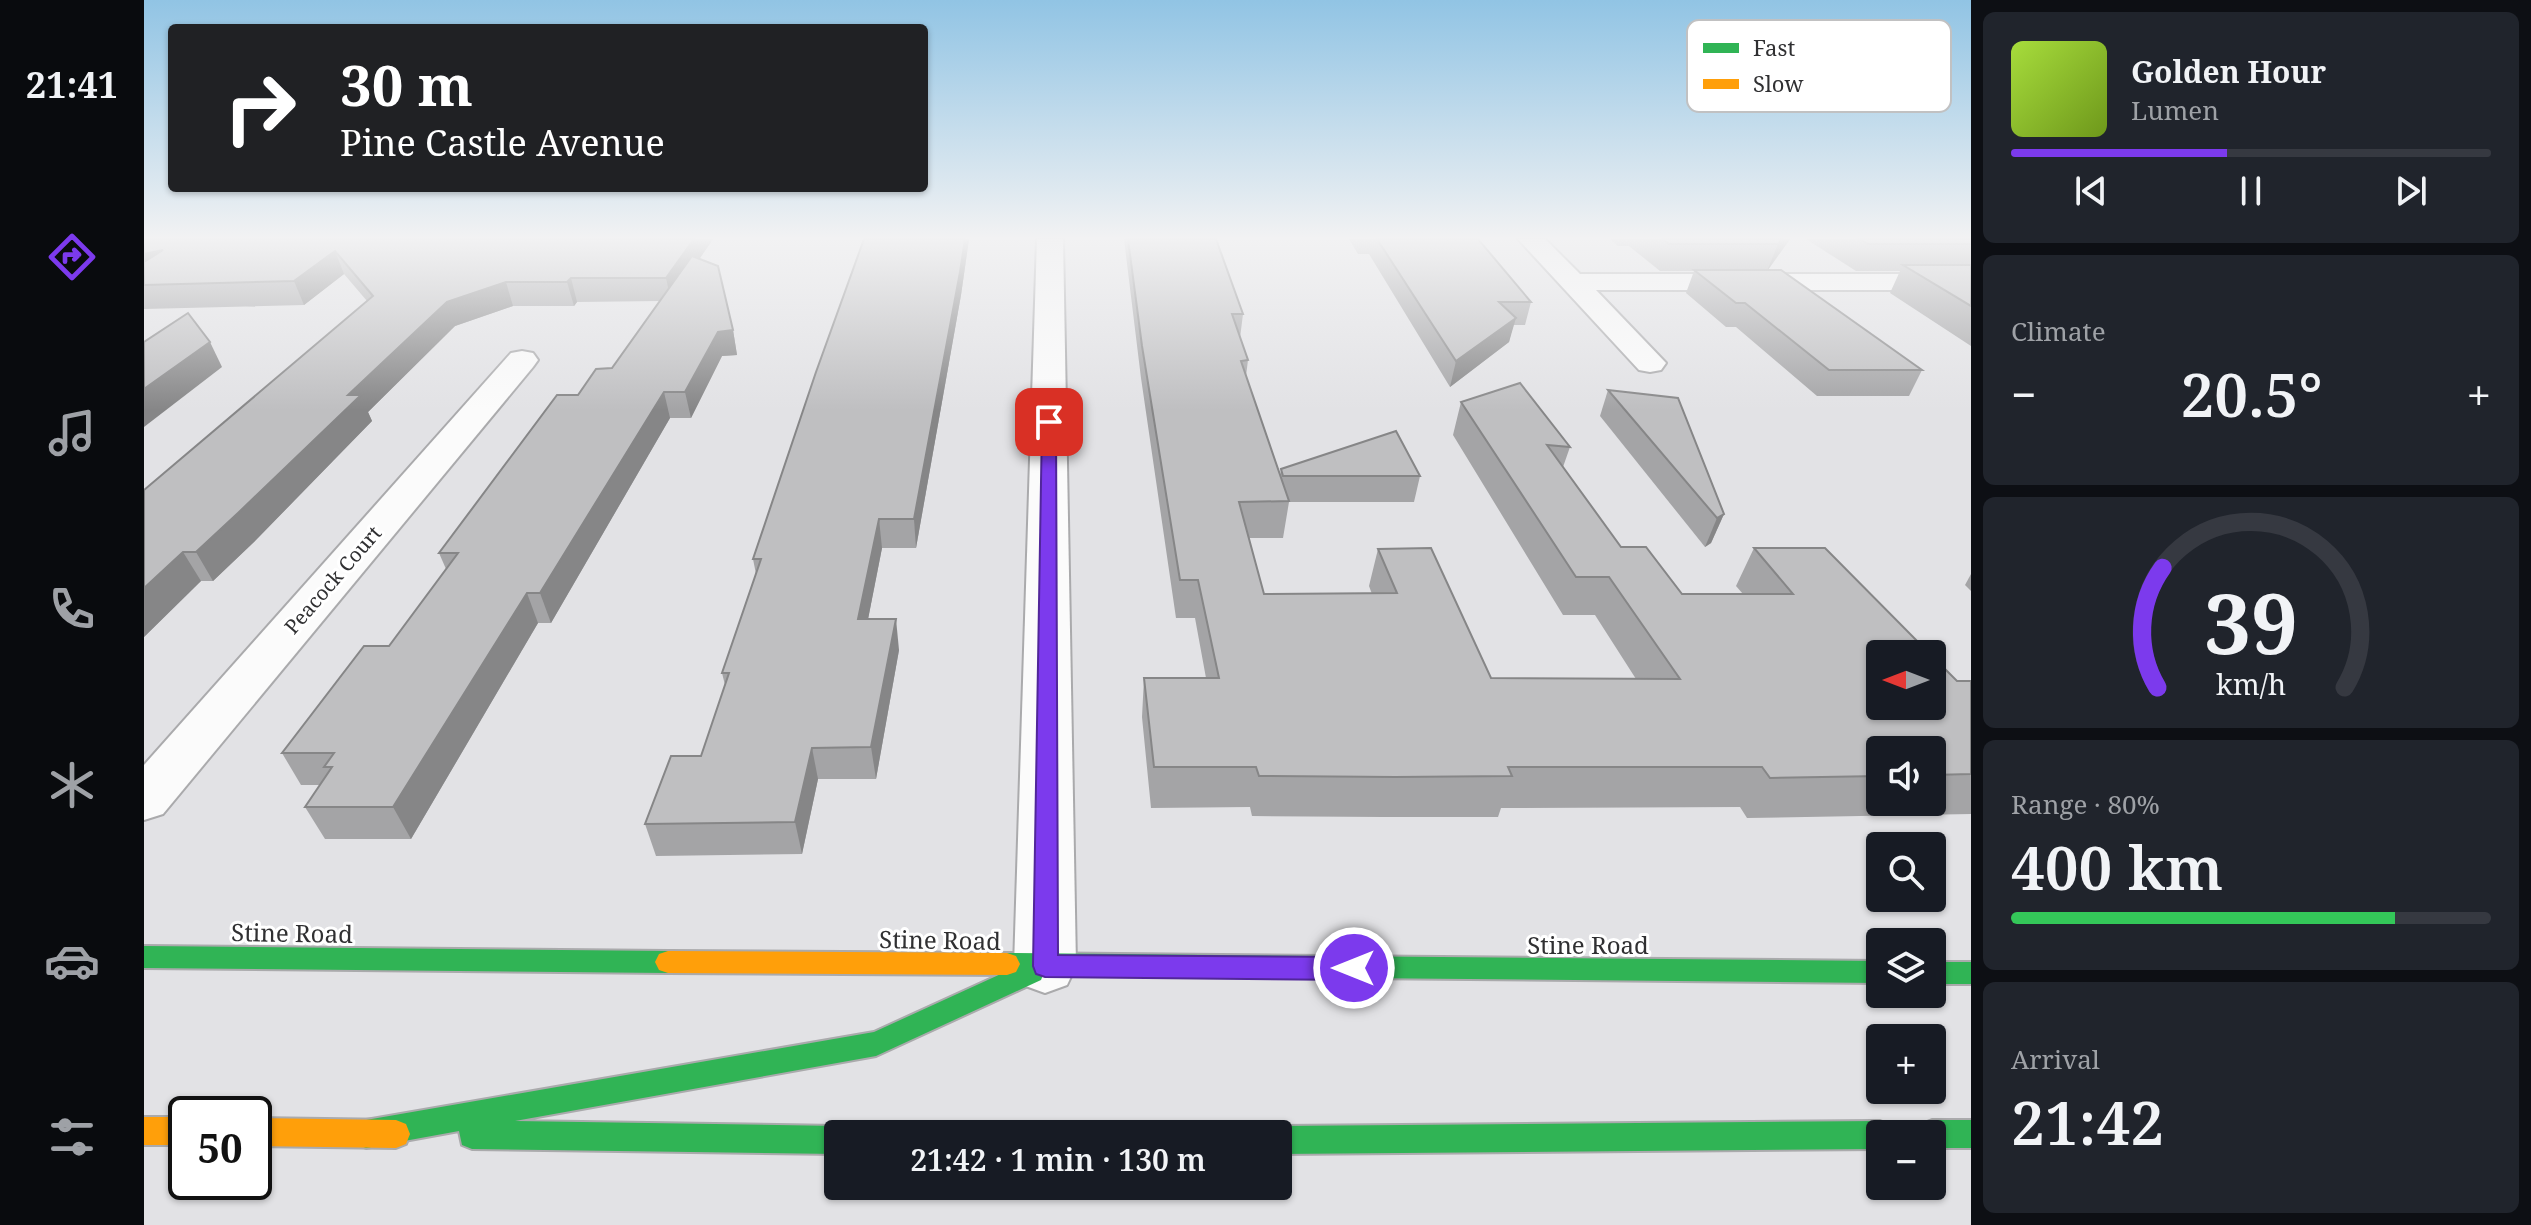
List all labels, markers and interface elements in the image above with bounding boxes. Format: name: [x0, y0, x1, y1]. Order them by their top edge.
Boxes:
legend: [1687, 20, 1951, 112]
text: Fast: [1753, 32, 1795, 62]
text: 30 m: [340, 46, 473, 122]
text: Golden Hour: [2131, 51, 2326, 92]
icon: right: [208, 56, 312, 160]
text: 21:41: [26, 60, 118, 109]
text: Slow: [1753, 68, 1803, 98]
text: Lumen: [2131, 92, 2219, 128]
text: Pine Castle Avenue: [340, 118, 665, 167]
icon: previous: [2069, 169, 2113, 213]
icon: pause: [2229, 169, 2273, 213]
icon: next: [2389, 169, 2433, 213]
icon: directions: [44, 229, 100, 285]
text: Climate: [2011, 313, 2106, 349]
text: 20.5°: [2180, 353, 2322, 435]
text: −: [2011, 364, 2036, 424]
text: +: [2466, 364, 2491, 424]
pin: [1015, 388, 1083, 456]
icon: arrive: [1027, 400, 1071, 444]
icon: music: [44, 405, 100, 461]
street label: Peacock Court: [278, 520, 387, 640]
text: 39: [2204, 565, 2298, 678]
icon: phone: [44, 581, 100, 637]
north arrow: [1866, 640, 1946, 720]
map controls: [1866, 640, 1946, 1200]
text: km/h: [2216, 665, 2286, 704]
button: sound: [1866, 736, 1946, 816]
icon: climate: [44, 757, 100, 813]
text: Range · 80%: [2011, 786, 2160, 822]
text: 400 km: [2011, 826, 2223, 908]
button: search: [1866, 832, 1946, 912]
street label: Stine Road: [231, 915, 353, 950]
street label: Stine Road: [879, 922, 1001, 957]
position arrow: [1312, 926, 1396, 1010]
street label: Stine Road: [1527, 928, 1649, 961]
button: layers: [1866, 928, 1946, 1008]
icon: car: [44, 933, 100, 989]
button: +: [1866, 1024, 1946, 1104]
text: Arrival: [2011, 1041, 2100, 1077]
text: 21:42: [2011, 1081, 2164, 1163]
speed limit sign: 50: [168, 1096, 272, 1200]
icon: filters: [44, 1109, 100, 1165]
button: −: [1866, 1120, 1946, 1200]
text: 21:42 · 1 min · 130 m: [910, 1139, 1206, 1180]

